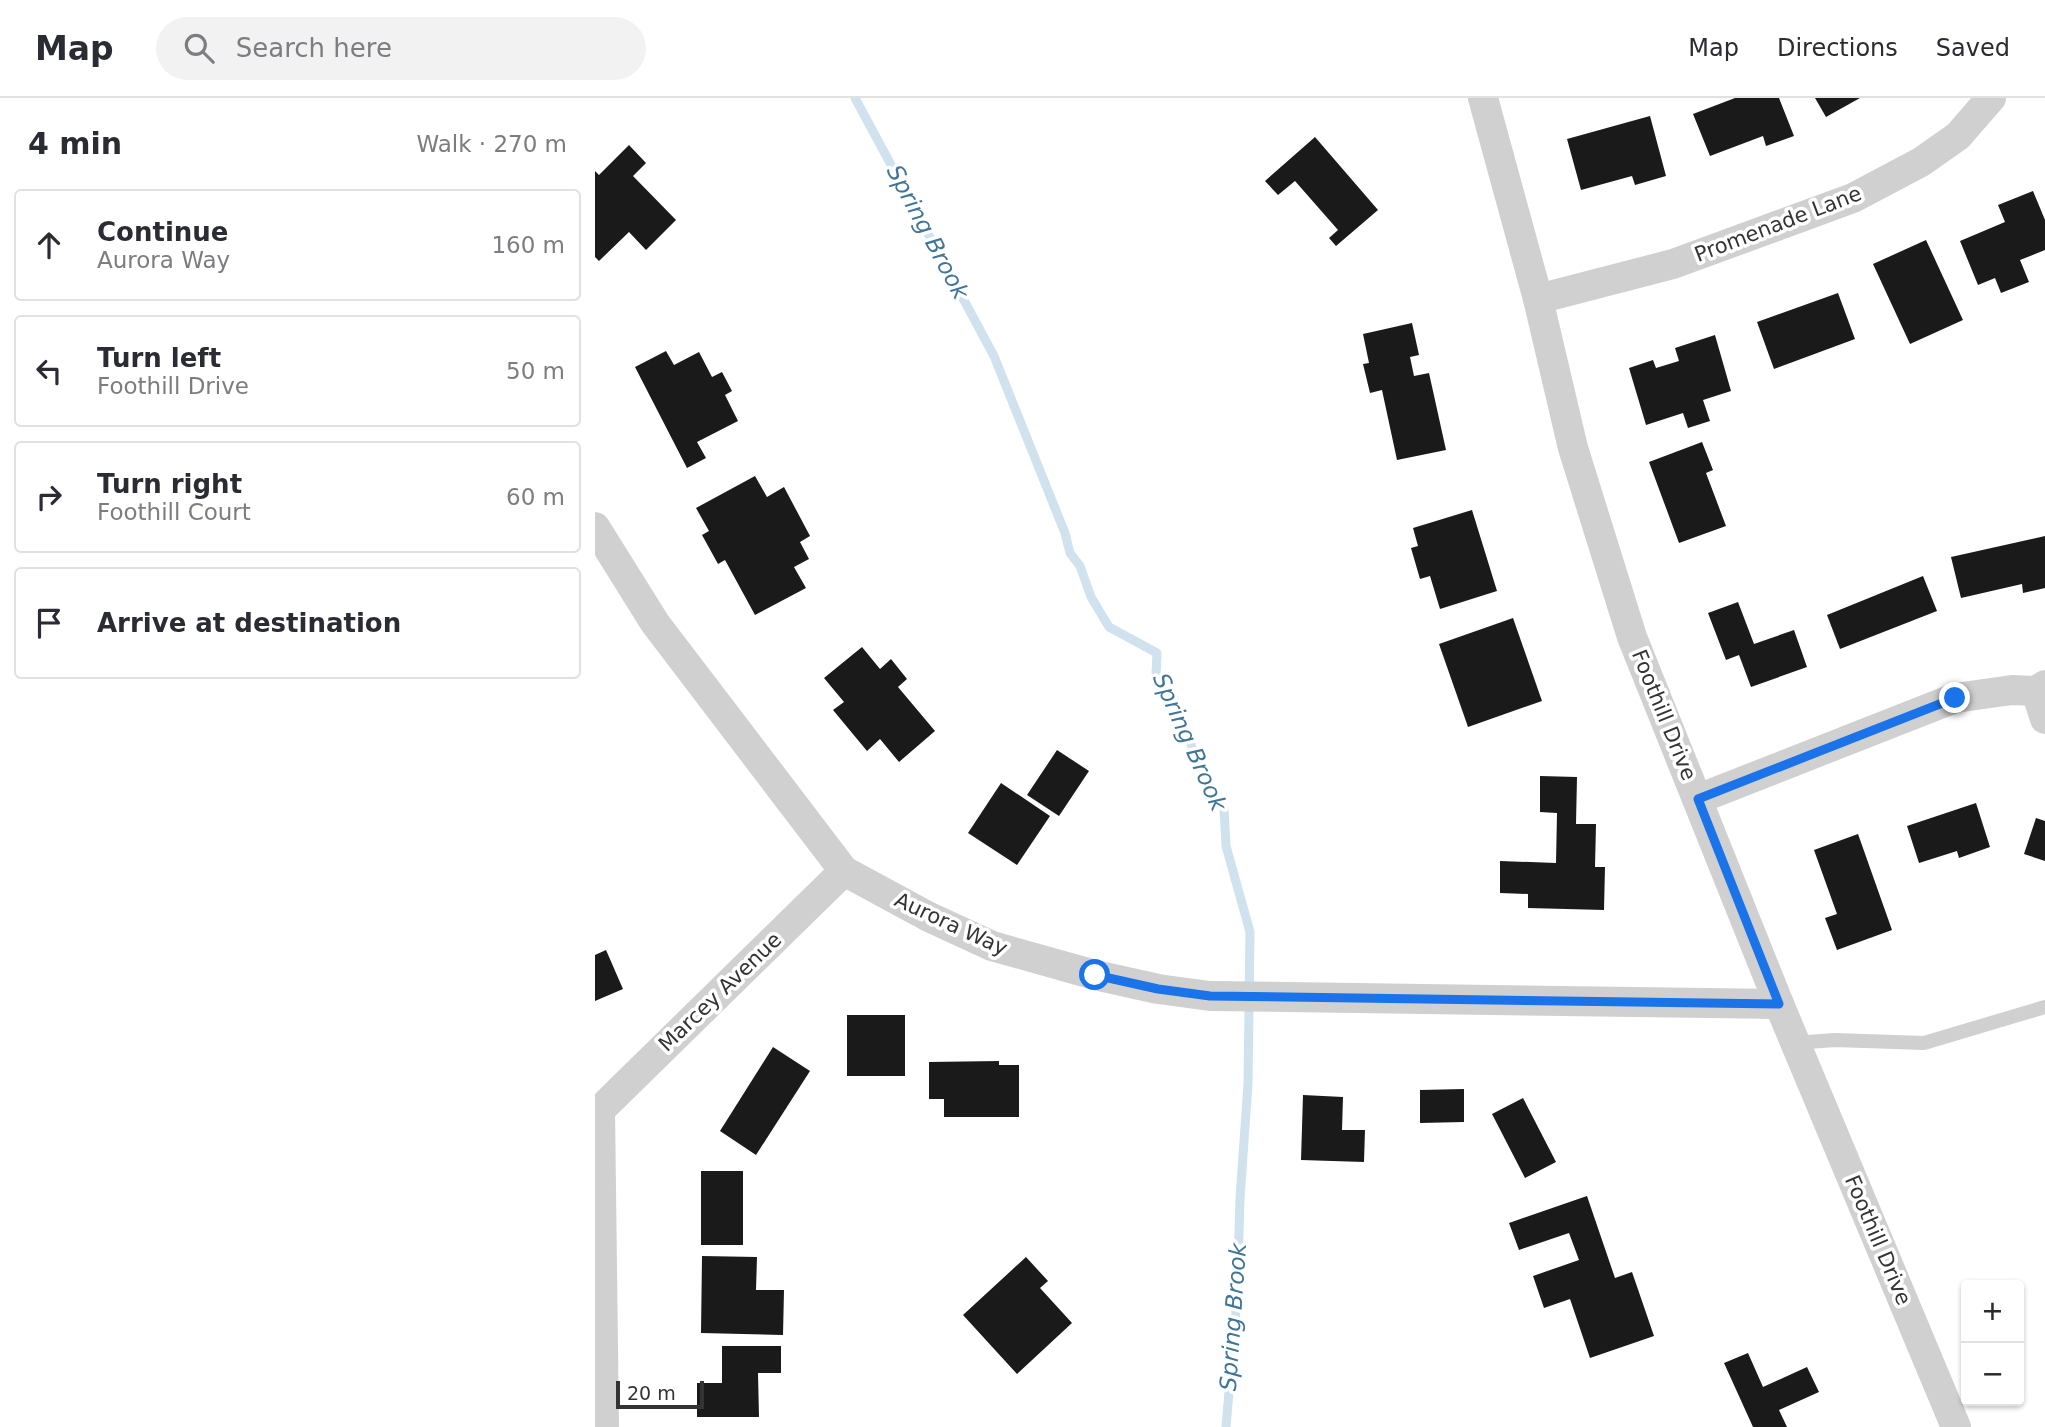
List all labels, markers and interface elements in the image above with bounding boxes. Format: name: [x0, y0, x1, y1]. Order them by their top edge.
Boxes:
search box: [156, 17, 646, 80]
text: Map: [35, 29, 114, 68]
icon: search: [180, 29, 218, 67]
text: Search here: [236, 33, 392, 63]
text: Map: [1688, 34, 1739, 62]
text: Directions: [1777, 34, 1898, 62]
text: Saved: [1936, 34, 2010, 62]
text: 4 min: [28, 126, 122, 161]
text: Walk · 270 m: [416, 131, 567, 157]
water label: Spring Brook: [882, 160, 975, 305]
street label: Promenade Lane: [1691, 181, 1865, 267]
text: Continue: [97, 217, 228, 247]
icon: ahead: [30, 226, 68, 264]
text: 160 m: [491, 232, 565, 258]
text: Aurora Way: [97, 247, 230, 273]
text: Turn left: [97, 343, 221, 373]
icon: left: [30, 352, 68, 390]
text: 50 m: [506, 358, 565, 384]
text: Foothill Drive: [97, 373, 249, 399]
text: Turn right: [97, 469, 242, 499]
icon: right: [30, 478, 68, 516]
text: 60 m: [506, 484, 565, 510]
text: Foothill Court: [97, 499, 251, 525]
icon: arrive: [30, 604, 68, 642]
text: Arrive at destination: [97, 608, 401, 638]
street label: Foothill Drive: [1627, 646, 1701, 784]
water label: Spring Brook: [1148, 669, 1233, 817]
route end: [1939, 682, 1970, 713]
street label: Aurora Way: [891, 887, 1011, 961]
street label: Marcey Avenue: [654, 928, 786, 1056]
route start: [1079, 959, 1110, 990]
street label: Foothill Drive: [1840, 1171, 1916, 1309]
water label: Spring Brook: [1215, 1240, 1251, 1392]
map controls: [1961, 1280, 2024, 1406]
button: +: [1961, 1280, 2024, 1343]
button: −: [1961, 1343, 2024, 1406]
scale bar: [616, 1378, 703, 1410]
text: 20 m: [627, 1382, 676, 1404]

